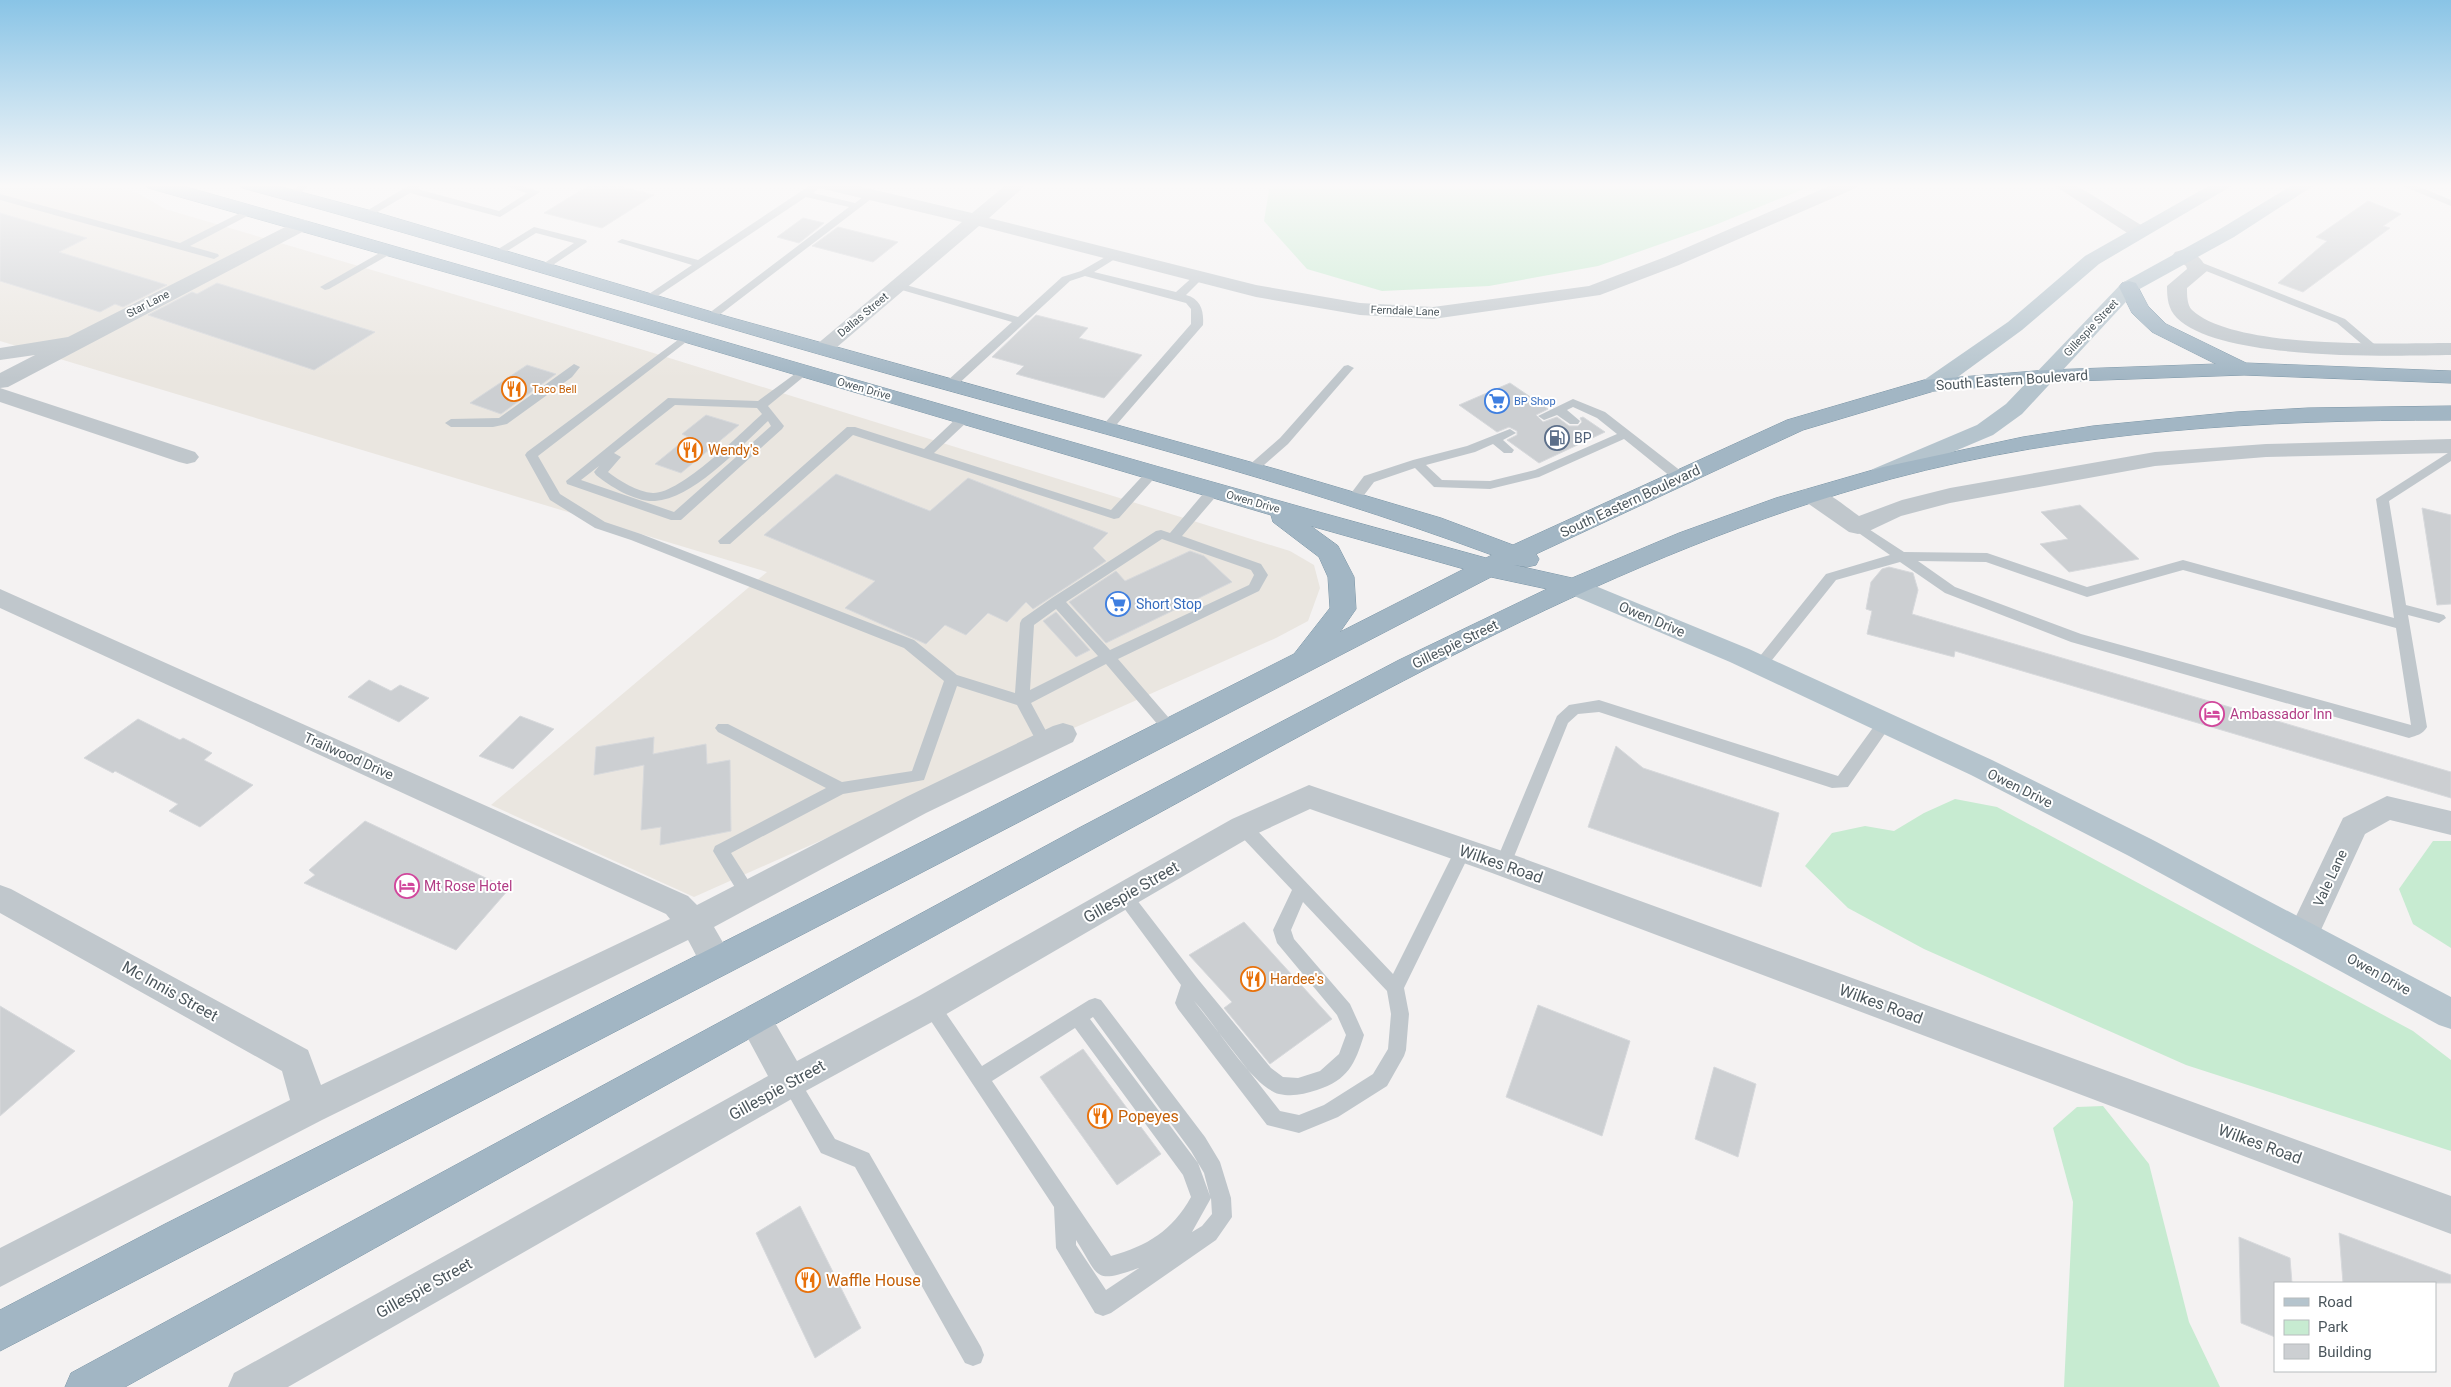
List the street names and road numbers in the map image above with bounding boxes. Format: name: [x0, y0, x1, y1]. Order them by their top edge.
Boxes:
street label: Star Lane: [124, 288, 172, 320]
street label: Dallas Street: [835, 290, 891, 340]
street label: Gillespie Street: [2061, 296, 2121, 359]
street label: Ferndale Lane: [1370, 303, 1440, 319]
street label: South Eastern Boulevard: [1935, 367, 2089, 393]
street label: Owen Drive: [836, 375, 892, 403]
street label: South Eastern Boulevard: [1558, 462, 1702, 540]
street label: Owen Drive: [1225, 488, 1281, 516]
street label: Owen Drive: [1617, 598, 1687, 640]
street label: Gillespie Street: [1409, 616, 1501, 672]
street label: Trailwood Drive: [302, 729, 396, 783]
street label: Owen Drive: [1985, 765, 2055, 811]
street label: Wilkes Road: [1457, 841, 1545, 887]
street label: Vale Lane: [2310, 847, 2350, 909]
street label: Gillespie Street: [1080, 857, 1182, 927]
street label: Owen Drive: [2344, 950, 2414, 998]
street label: Mc Innis Street: [119, 957, 221, 1025]
street label: Wilkes Road: [1837, 980, 1925, 1028]
street label: Gillespie Street: [726, 1056, 828, 1124]
street label: Wilkes Road: [2216, 1120, 2304, 1168]
street label: Gillespie Street: [373, 1254, 475, 1322]

